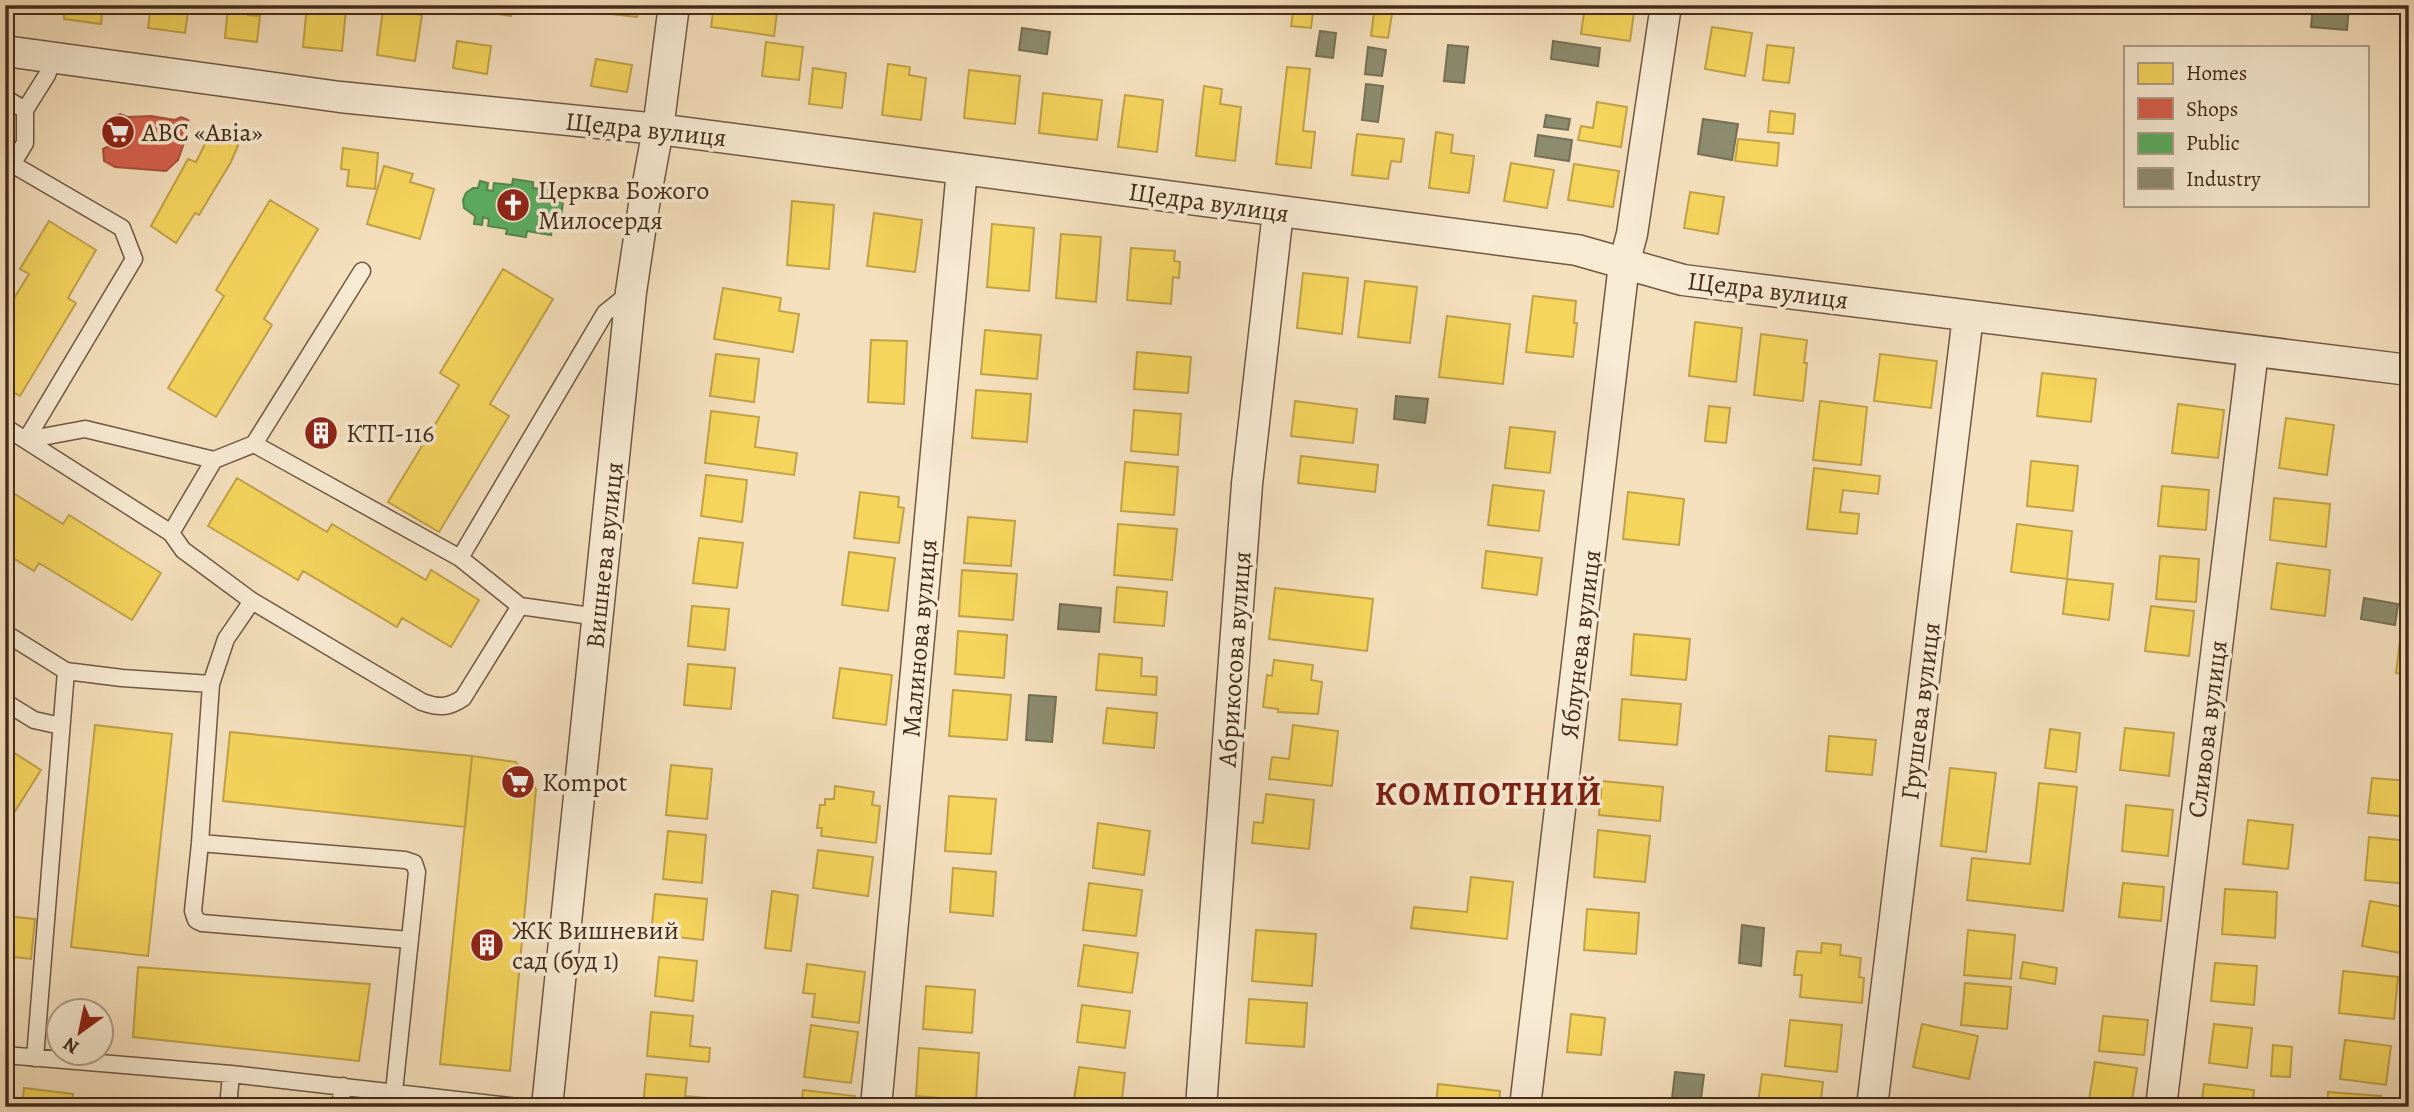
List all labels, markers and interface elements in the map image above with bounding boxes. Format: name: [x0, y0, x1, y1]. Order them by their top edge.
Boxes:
legend: [2124, 46, 2368, 206]
text: Homes: [2186, 59, 2247, 87]
text: Shops: [2186, 95, 2238, 123]
street label: Щедра вулиця: [564, 104, 728, 155]
supermarket icon: ABC «Авіа»: [99, 113, 137, 151]
place label: ABC «Авіа»: [141, 115, 263, 150]
text: Public: [2186, 129, 2240, 157]
text: Industry: [2186, 165, 2261, 193]
place label: Церква Божого Милосердя: [538, 173, 709, 238]
street label: Щедра вулиця: [1126, 174, 1291, 231]
church icon: Церква Божого Милосердя: [494, 186, 532, 224]
street label: Щедра вулиця: [1686, 263, 1850, 318]
building icon: КТП-116: [302, 414, 340, 452]
place label: КТП-116: [346, 416, 434, 451]
street label: Вишнева вулиця: [577, 460, 632, 650]
street label: Малинова вулиця: [893, 537, 946, 739]
street label: Яблунева вулиця: [1552, 548, 1609, 741]
street label: Абрикосова вулиця: [1209, 550, 1260, 769]
street label: Грушева вулиця: [1892, 620, 1949, 802]
street label: Сливова вулиця: [2179, 638, 2236, 820]
supermarket icon: Kompot: [499, 763, 537, 801]
place label: Kompot: [542, 765, 628, 800]
district label: КОМПОТНИЙ: [1375, 771, 1603, 816]
place label: ЖК Вишневий сад (буд 1): [512, 913, 679, 978]
building icon: ЖК Вишневий сад (буд 1): [468, 926, 506, 964]
north arrow: [46, 996, 116, 1066]
text: N: [58, 1031, 84, 1060]

